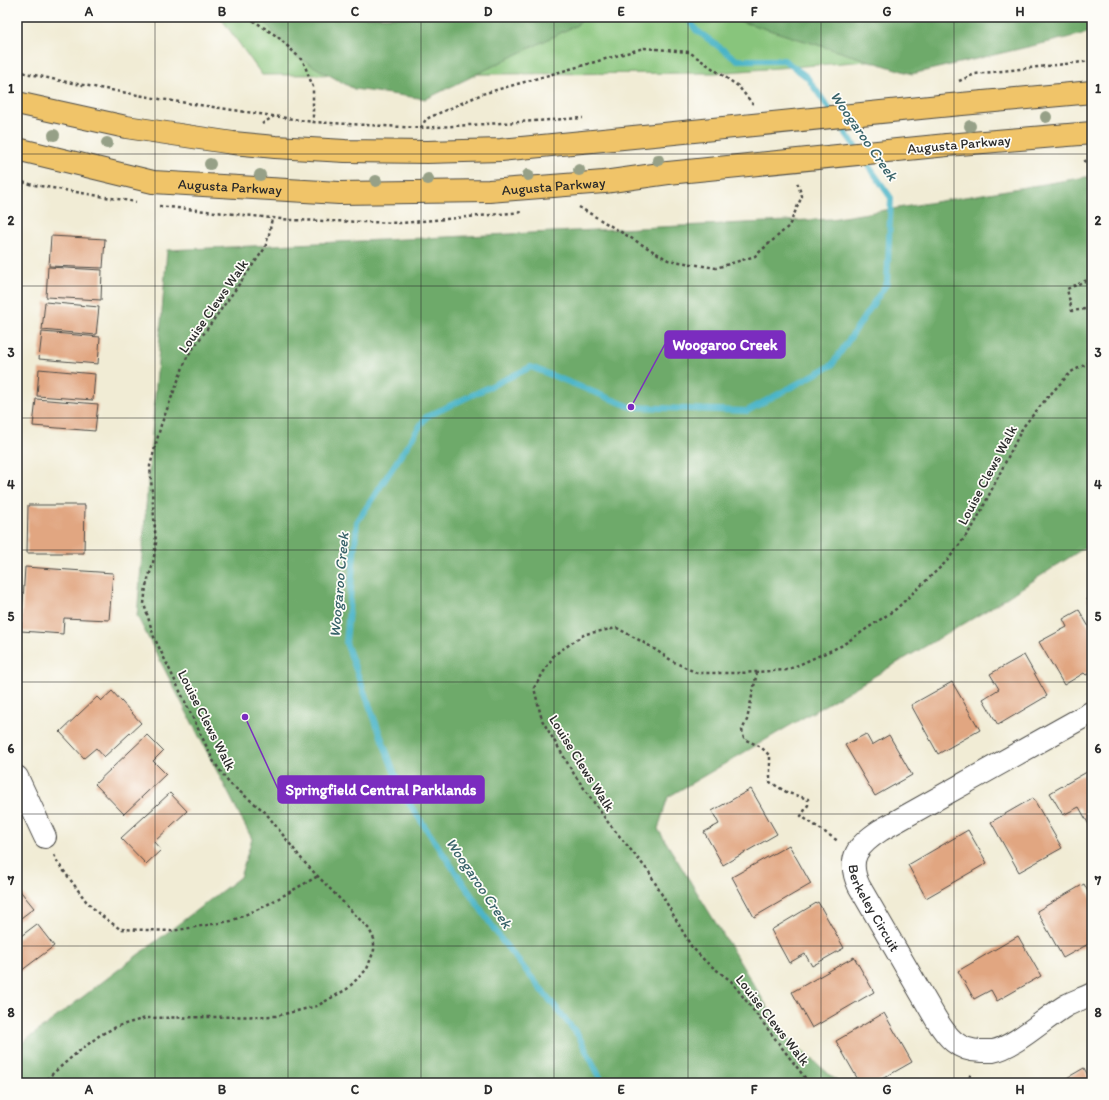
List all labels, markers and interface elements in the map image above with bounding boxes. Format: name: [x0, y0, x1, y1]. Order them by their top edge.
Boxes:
text: A: [84, 4, 94, 19]
text: B: [218, 4, 227, 19]
text: C: [351, 4, 360, 19]
text: D: [484, 4, 493, 19]
text: E: [617, 4, 625, 19]
text: F: [751, 4, 758, 19]
text: G: [883, 4, 892, 19]
text: H: [1016, 4, 1025, 19]
text: 1: [8, 81, 14, 96]
text: 1: [1095, 81, 1101, 96]
water label: Woogaroo Creek: [826, 88, 902, 185]
street label: Augusta Parkway: [907, 131, 1012, 157]
street label: Augusta Parkway: [501, 174, 606, 199]
street label: Augusta Parkway: [178, 175, 283, 199]
text: 2: [8, 213, 15, 228]
text: 2: [1095, 213, 1102, 228]
street label: Louise Clews Walk: [175, 256, 252, 356]
callout: Woogaroo Creek: [665, 331, 785, 358]
text: Woogaroo Creek: [672, 336, 778, 355]
text: 3: [7, 345, 15, 360]
text: 3: [1094, 345, 1102, 360]
street label: Louise Clews Walk: [954, 422, 1021, 528]
text: 4: [7, 477, 15, 492]
text: 4: [1094, 477, 1102, 492]
water label: Woogaroo Creek: [325, 531, 353, 638]
text: 5: [8, 609, 15, 624]
text: 5: [1095, 609, 1102, 624]
street label: Louise Clews Walk: [174, 667, 240, 774]
street label: Louise Clews Walk: [545, 712, 618, 815]
text: 6: [8, 741, 15, 756]
text: 6: [1095, 741, 1102, 756]
callout: Springfield Central Parklands: [278, 776, 484, 803]
text: Springfield Central Parklands: [285, 781, 477, 800]
water label: Woogaroo Creek: [442, 834, 517, 933]
street label: Berkeley Circuit: [844, 864, 903, 955]
text: 7: [7, 873, 15, 888]
text: 7: [1094, 873, 1102, 888]
street label: Louise Clews Walk: [732, 972, 814, 1070]
text: 8: [7, 1005, 15, 1020]
text: 8: [1094, 1005, 1102, 1020]
text: A: [84, 1082, 94, 1097]
text: B: [218, 1082, 227, 1097]
text: C: [351, 1082, 360, 1097]
text: D: [484, 1082, 493, 1097]
text: E: [617, 1082, 625, 1097]
text: F: [751, 1082, 758, 1097]
text: G: [883, 1082, 892, 1097]
text: H: [1016, 1082, 1025, 1097]

